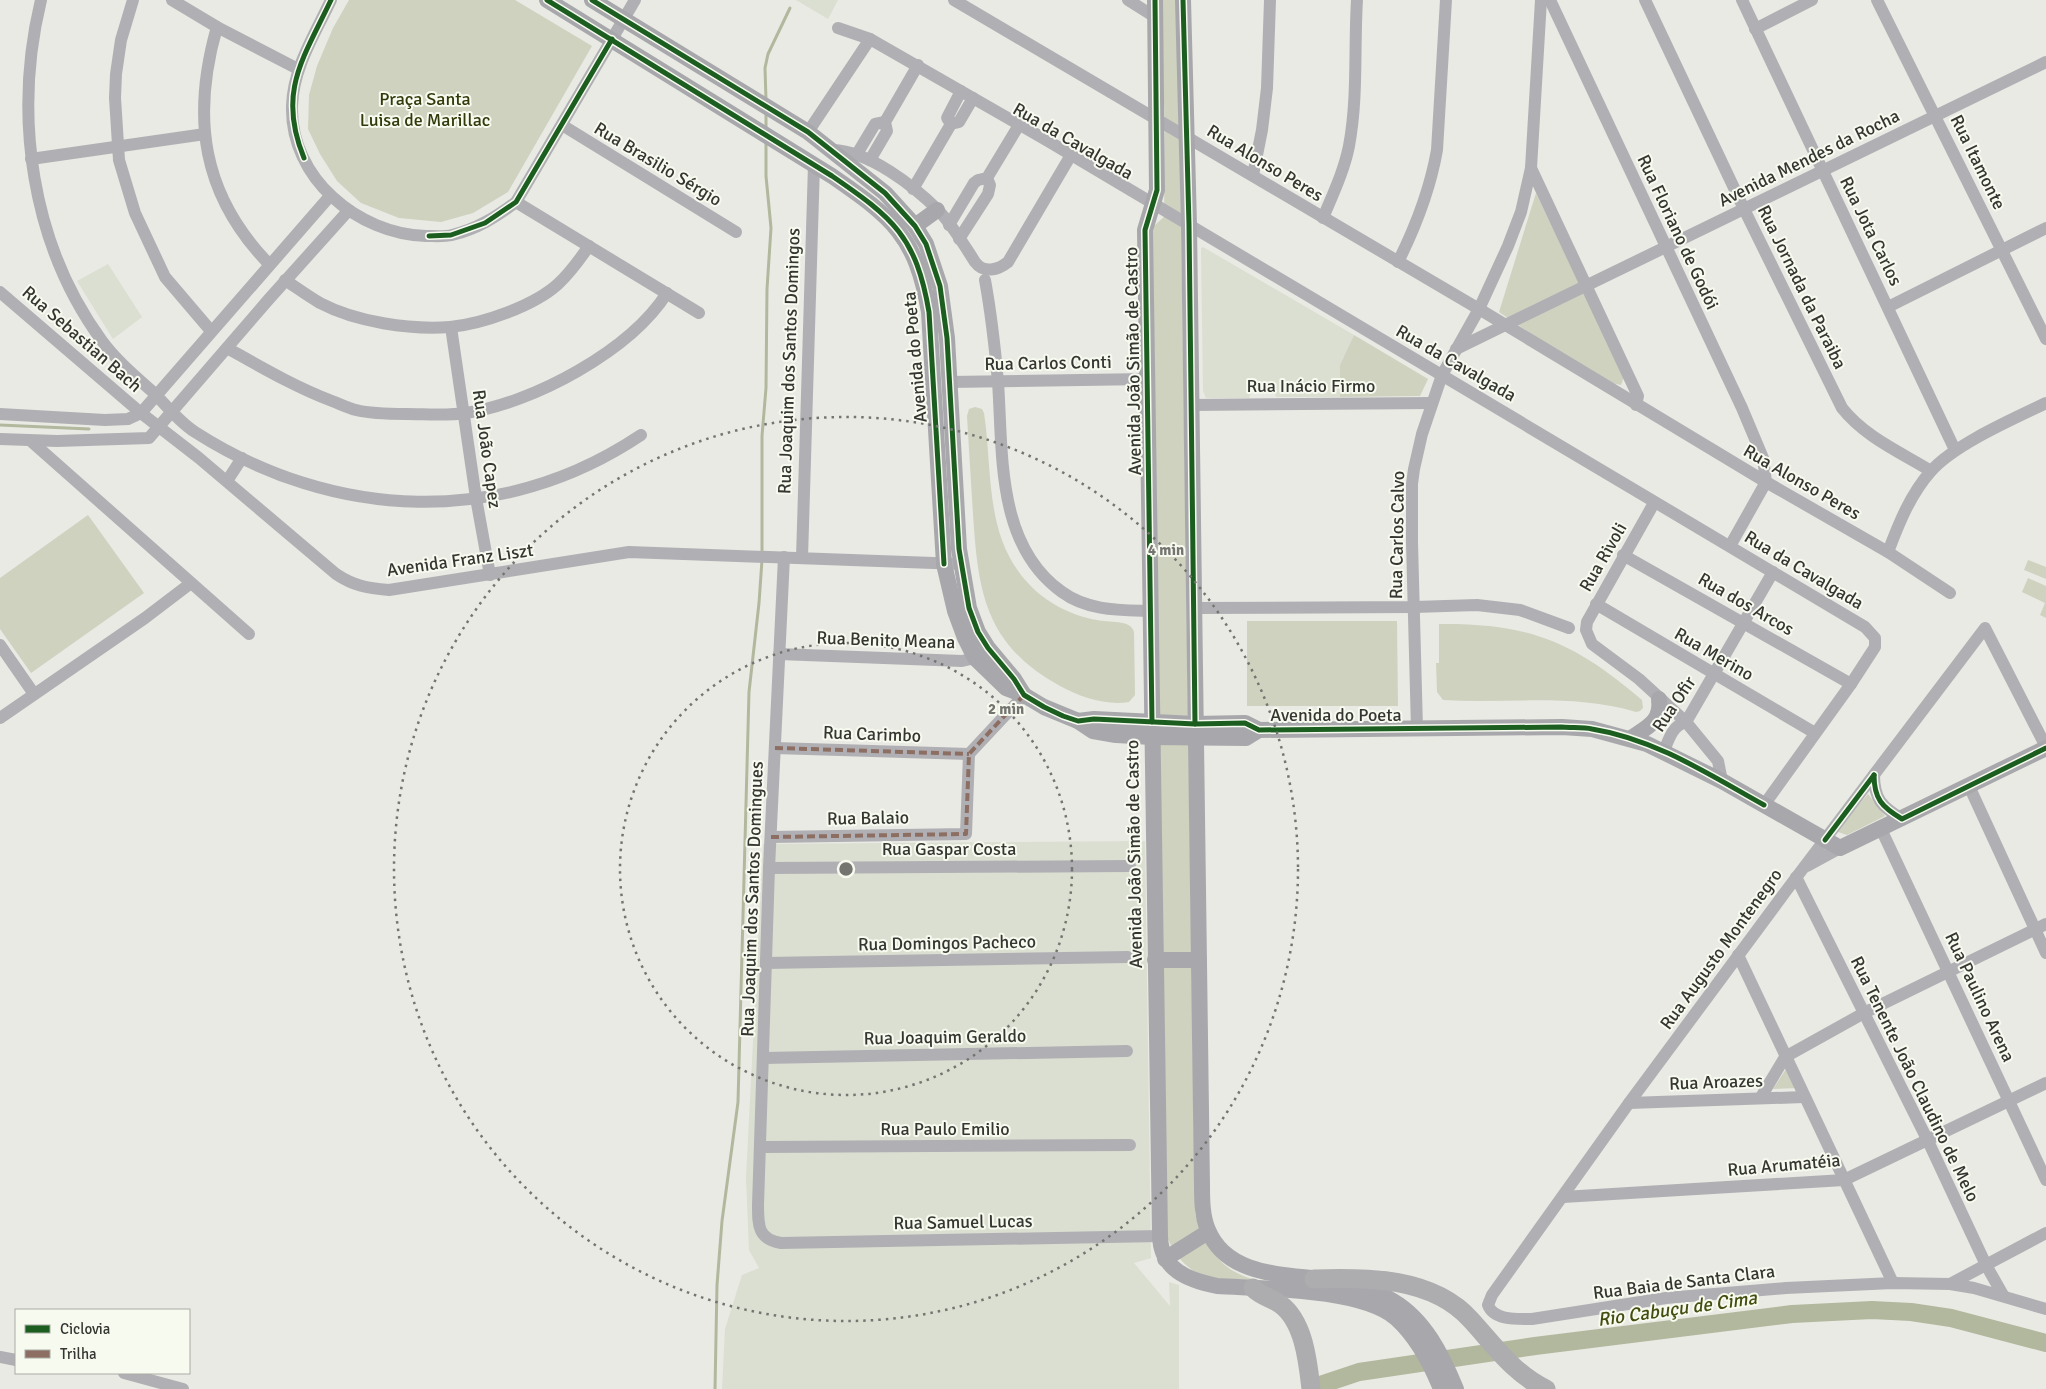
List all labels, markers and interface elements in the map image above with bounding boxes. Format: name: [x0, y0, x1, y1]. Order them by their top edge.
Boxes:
park label: Praça Santa Luisa de Marillac: [360, 88, 490, 131]
street label: Rua da Cavalgada: [1009, 98, 1137, 184]
street label: Avenida Mendes da Rocha: [1715, 105, 1903, 211]
street label: Rua Itamonte: [1946, 111, 2010, 213]
street label: Rua Brasilio Sérgio: [590, 117, 726, 211]
street label: Rua Alonso Peres: [1203, 120, 1327, 206]
street label: Rua Floriano de Godói: [1632, 151, 1724, 313]
street label: Rua Jota Carlos: [1835, 173, 1907, 289]
street label: Rua Jornada da Paraiba: [1753, 201, 1851, 373]
street label: Rua Joaquim dos Santos Domingos: [773, 228, 805, 494]
street label: Avenida João Simão de Castro: [1120, 247, 1146, 475]
street label: Rua Sebastian Bach: [18, 281, 146, 397]
street label: Avenida do Poeta: [898, 291, 932, 423]
street label: Rua da Cavalgada: [1392, 320, 1520, 406]
street label: Rua Carlos Conti: [984, 351, 1112, 375]
street label: Rua Inácio Firmo: [1247, 375, 1375, 397]
street label: Rua João Capez: [468, 388, 506, 510]
street label: Rua Alonso Peres: [1740, 440, 1865, 524]
street label: Rua Carlos Calvo: [1385, 471, 1409, 599]
street label: Rua Rivoli: [1574, 518, 1632, 596]
street label: Rua da Cavalgada: [1740, 526, 1868, 614]
street label: Avenida Franz Liszt: [385, 539, 535, 581]
text: 4 min: [1148, 541, 1184, 559]
street label: Rua dos Arcos: [1694, 568, 1798, 640]
street label: Rua Merino: [1670, 623, 1758, 685]
street label: Rua Benito Meana: [816, 627, 956, 653]
street label: Rua Ofir: [1647, 672, 1701, 736]
text: 2 min: [988, 700, 1024, 718]
street label: Avenida do Poeta: [1270, 704, 1402, 726]
street label: Rua Carimbo: [823, 721, 921, 747]
street label: Avenida João Simão de Castro: [1121, 740, 1147, 968]
street label: Rua Joaquim dos Santos Domingues: [736, 761, 768, 1037]
street label: Rua Balaio: [827, 806, 909, 830]
street label: Rua Gaspar Costa: [882, 838, 1016, 860]
centre of rings: [837, 860, 855, 878]
street label: Rua Augusto Montenegro: [1655, 864, 1787, 1034]
street label: Rua Paulino Arena: [1940, 929, 2020, 1065]
street label: Rua Domingos Pacheco: [858, 930, 1036, 956]
street label: Rua Tenente João Claudino de Melo: [1846, 953, 1984, 1205]
street label: Rua Joaquim Geraldo: [864, 1025, 1026, 1049]
street label: Rua Aroazes: [1669, 1069, 1763, 1095]
street label: Rua Paulo Emilio: [880, 1118, 1010, 1140]
street label: Rua Arumatéia: [1727, 1149, 1841, 1181]
street label: Rua Samuel Lucas: [893, 1210, 1033, 1234]
street label: Rua Baia de Santa Clara: [1592, 1260, 1776, 1304]
water label: Rio Cabuçu de Cima: [1596, 1286, 1760, 1332]
legend: [15, 1309, 190, 1374]
text: Ciclovia: [60, 1320, 110, 1338]
text: Trilha: [60, 1345, 97, 1363]

